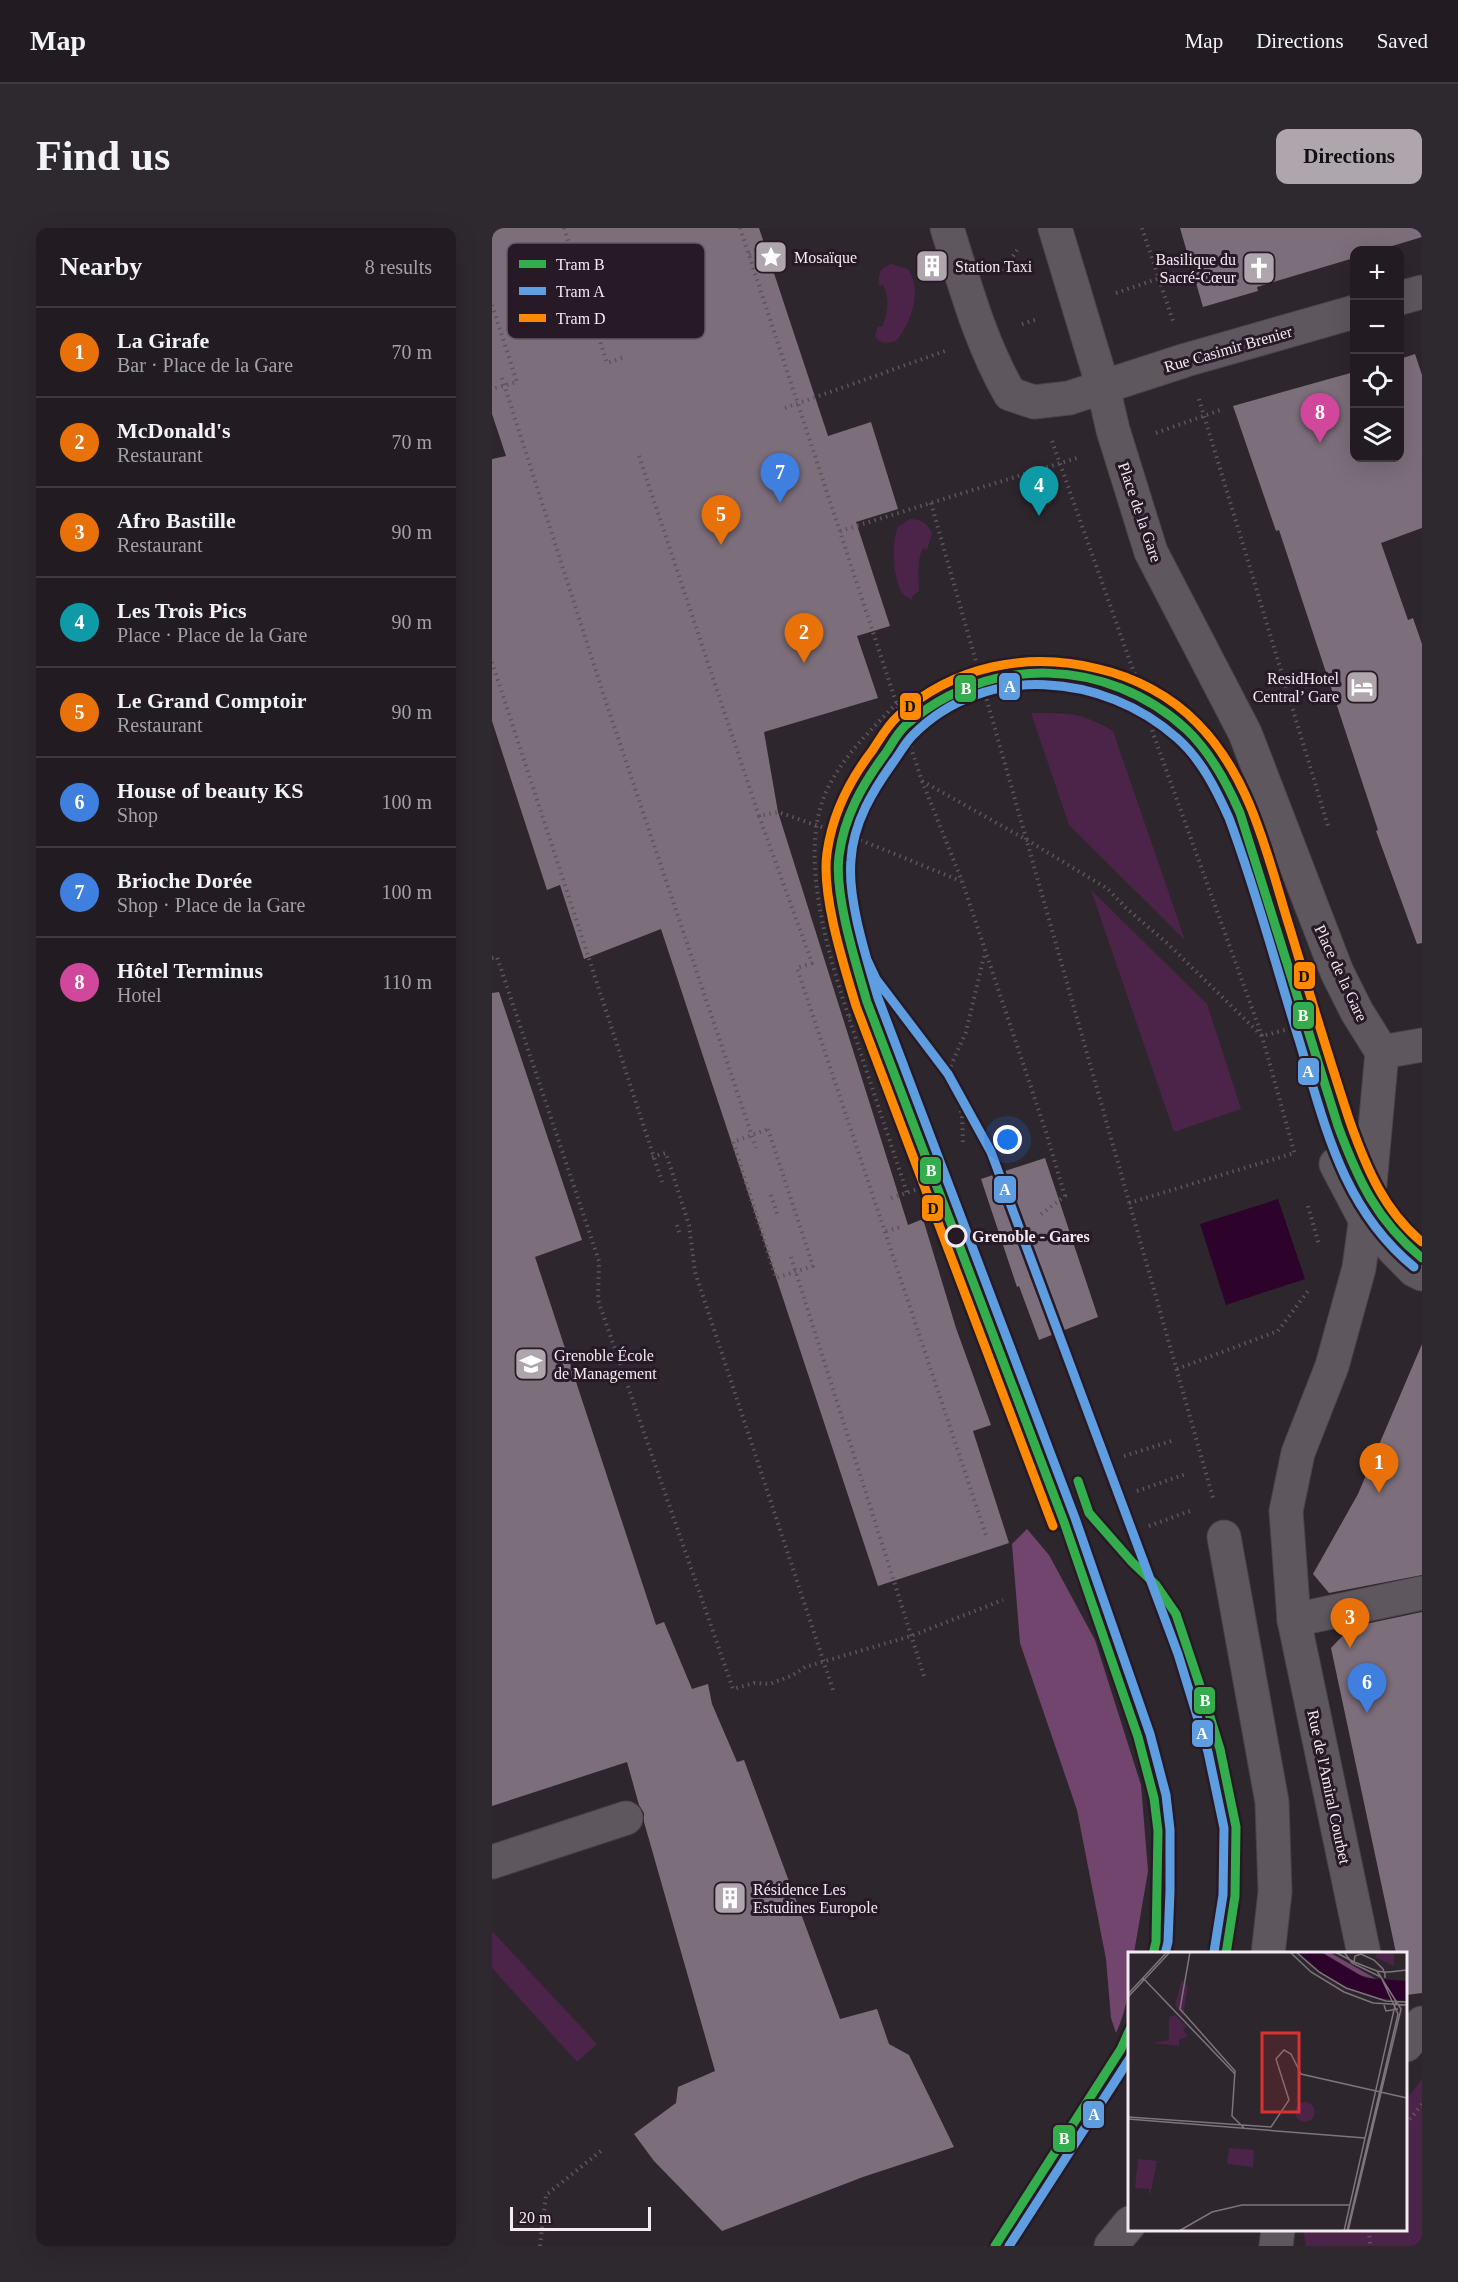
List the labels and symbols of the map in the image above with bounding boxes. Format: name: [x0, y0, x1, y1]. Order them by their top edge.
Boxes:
place icon: Mosaïque: [753, 239, 789, 275]
legend: [507, 243, 705, 339]
building icon: Station Taxi: [914, 248, 950, 284]
place label: Mosaïque: [794, 249, 857, 267]
church icon: Basilique du Sacré-Cœur: [1241, 250, 1277, 286]
place label: Basilique du Sacré-Cœur: [1156, 251, 1237, 286]
text: Tram B: [556, 256, 605, 273]
place label: Station Taxi: [955, 258, 1033, 275]
text: Tram A: [556, 283, 605, 300]
text: Tram D: [556, 310, 606, 327]
street label: Rue Casimir Brenier: [1162, 322, 1295, 375]
pin: 8: [1300, 394, 1340, 443]
pin: 7: [760, 454, 800, 503]
street label: Place de la Gare: [1115, 460, 1165, 564]
pin: 4: [1020, 466, 1058, 516]
pin: 5: [702, 496, 740, 545]
pin: 2: [784, 614, 824, 663]
hotel icon: ResidHotel Central’ Gare: [1344, 669, 1380, 705]
place label: ResidHotel Central’ Gare: [1253, 670, 1340, 705]
line badge: A: [998, 672, 1021, 701]
line badge: B: [954, 674, 977, 703]
text: A: [1004, 678, 1016, 695]
text: B: [961, 680, 972, 697]
line badge: D: [899, 692, 922, 721]
text: D: [904, 698, 916, 715]
street label: Place de la Gare: [1311, 922, 1371, 1024]
line badge: D: [1293, 961, 1316, 990]
text: D: [1298, 968, 1310, 985]
line badge: B: [1292, 1001, 1315, 1030]
text: B: [1298, 1007, 1309, 1024]
line badge: A: [1297, 1057, 1320, 1086]
text: A: [1302, 1063, 1314, 1080]
your location: [993, 1125, 1022, 1154]
line badge: B: [919, 1156, 942, 1185]
text: B: [926, 1162, 937, 1179]
line badge: A: [993, 1175, 1017, 1204]
text: A: [999, 1181, 1011, 1198]
line badge: D: [921, 1194, 944, 1222]
text: D: [927, 1200, 939, 1217]
marker: Grenoble - Gares: [945, 1225, 967, 1247]
place label: Grenoble - Gares: [972, 1228, 1090, 1245]
school or university icon: Grenoble École de Management: [513, 1346, 549, 1382]
place label: Grenoble École de Management: [554, 1346, 657, 1383]
pin: 1: [1360, 1444, 1398, 1493]
pin: 3: [1330, 1598, 1370, 1648]
pin: 6: [1348, 1664, 1386, 1713]
line badge: B: [1193, 1686, 1216, 1715]
text: B: [1200, 1692, 1211, 1709]
street label: Rue de l'Amiral Courbet: [1304, 1708, 1354, 1866]
line badge: A: [1191, 1719, 1214, 1748]
text: A: [1196, 1725, 1208, 1742]
building icon: Résidence Les Estudines Europole: [712, 1880, 748, 1916]
place label: Résidence Les Estudines Europole: [753, 1881, 878, 1917]
inset map: [1128, 1952, 1407, 2231]
line badge: A: [1082, 2100, 1105, 2129]
text: A: [1088, 2106, 1100, 2123]
line badge: B: [1052, 2124, 1076, 2153]
text: B: [1059, 2130, 1070, 2147]
scale bar: [510, 2204, 651, 2232]

